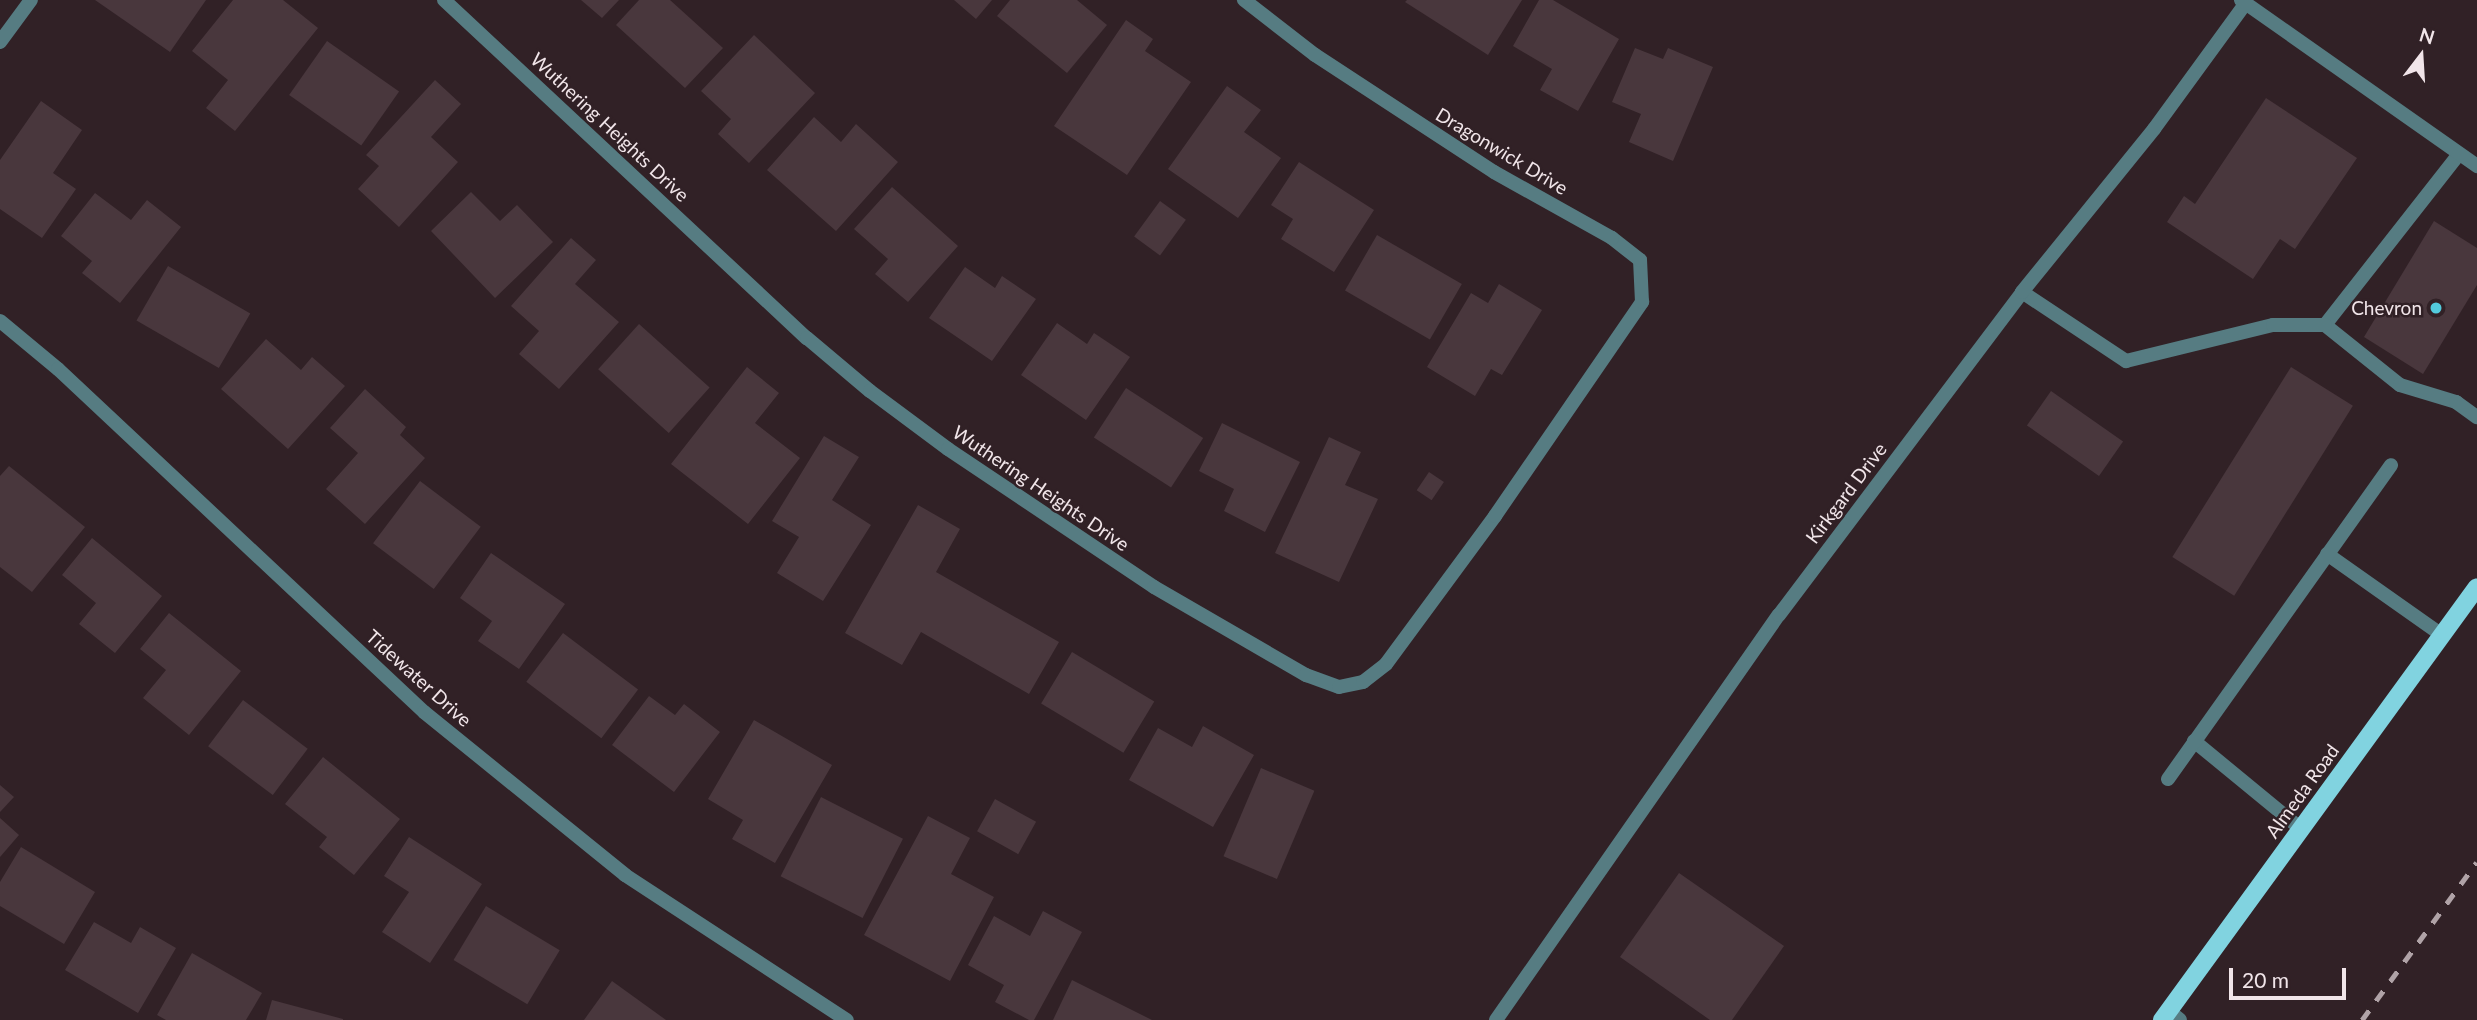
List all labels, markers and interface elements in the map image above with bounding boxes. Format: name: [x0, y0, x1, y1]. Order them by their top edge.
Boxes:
north arrow: [2386, 21, 2456, 91]
text: N: [2417, 22, 2438, 49]
street label: Wuthering Heights Drive: [526, 48, 694, 206]
street label: Dragonwick Drive: [1432, 103, 1572, 199]
place label: Chevron: [2351, 297, 2422, 319]
marker: Chevron: [2428, 300, 2444, 316]
street label: Wuthering Heights Drive: [948, 420, 1134, 556]
street label: Kirkgard Drive: [1801, 438, 1891, 548]
street label: Tidewater Drive: [361, 625, 477, 731]
street label: Almeda Road: [2260, 740, 2344, 842]
scale bar: [2232, 954, 2349, 998]
text: 20 m: [2242, 967, 2289, 992]

